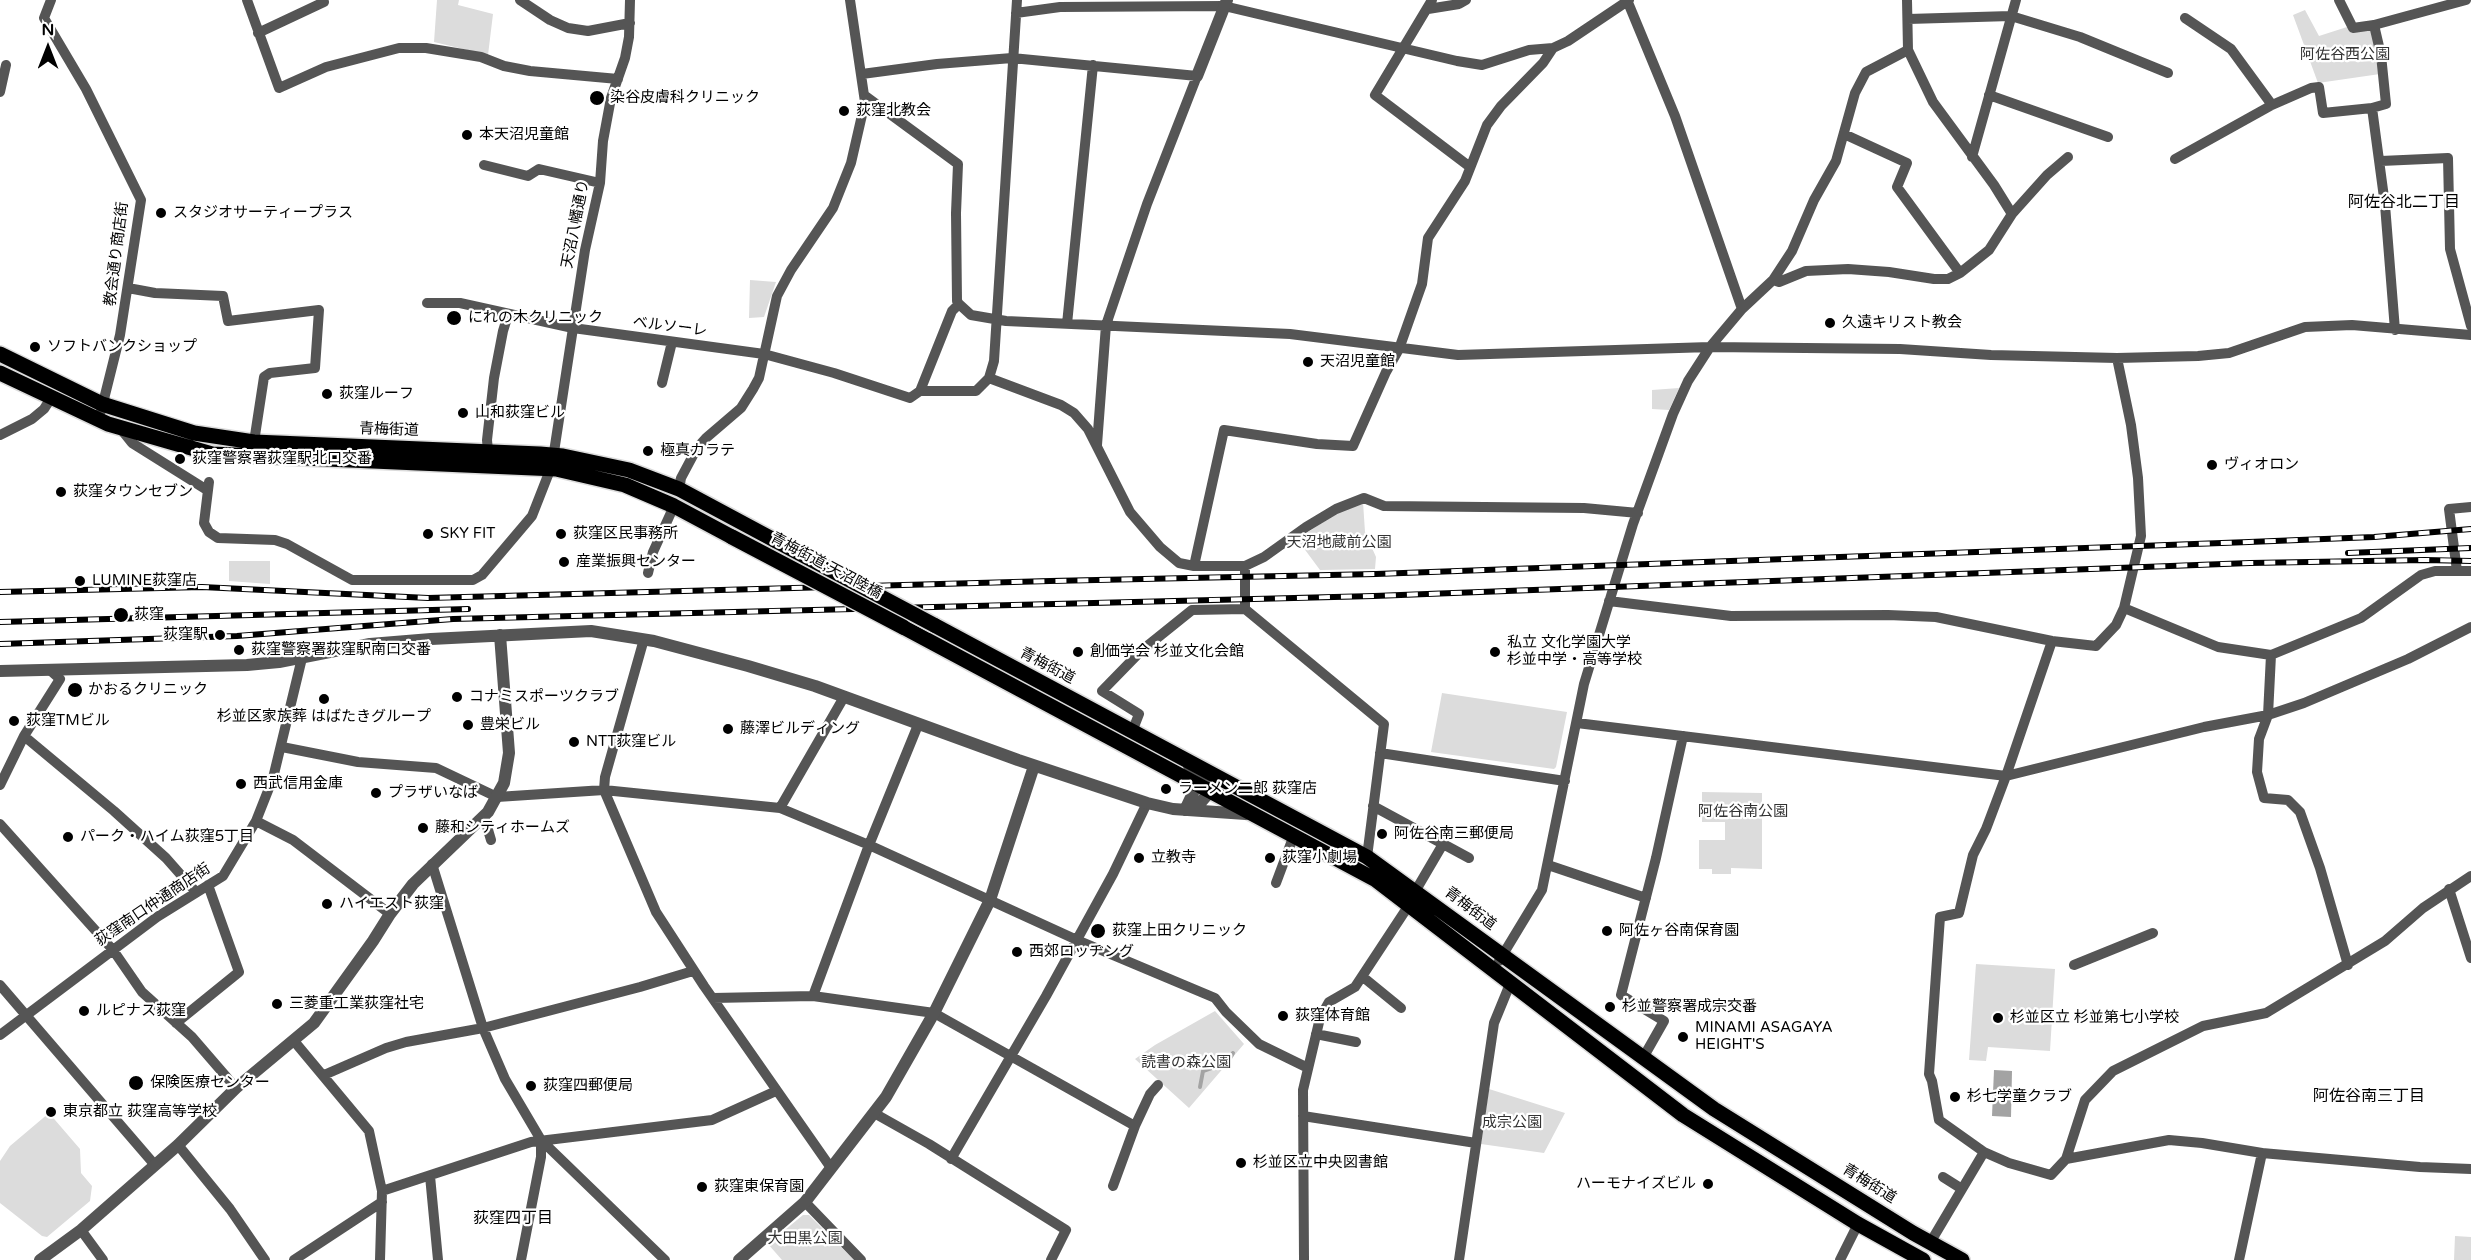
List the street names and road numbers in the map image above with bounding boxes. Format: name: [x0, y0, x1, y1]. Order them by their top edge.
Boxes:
street label: 天沼八幡通り: [559, 178, 593, 270]
street label: 教会通り商店街: [102, 201, 132, 307]
street label: ベルソーレ: [632, 313, 708, 341]
street label: 青梅街道: [359, 420, 419, 440]
street label: 青梅街道;天沼陸橋: [767, 529, 885, 603]
street label: 青梅街道: [1016, 644, 1078, 688]
street label: 荻窪南口仲通商店街: [92, 860, 214, 950]
street label: 青梅街道: [1441, 884, 1499, 934]
street label: 青梅街道: [1839, 1160, 1899, 1208]

